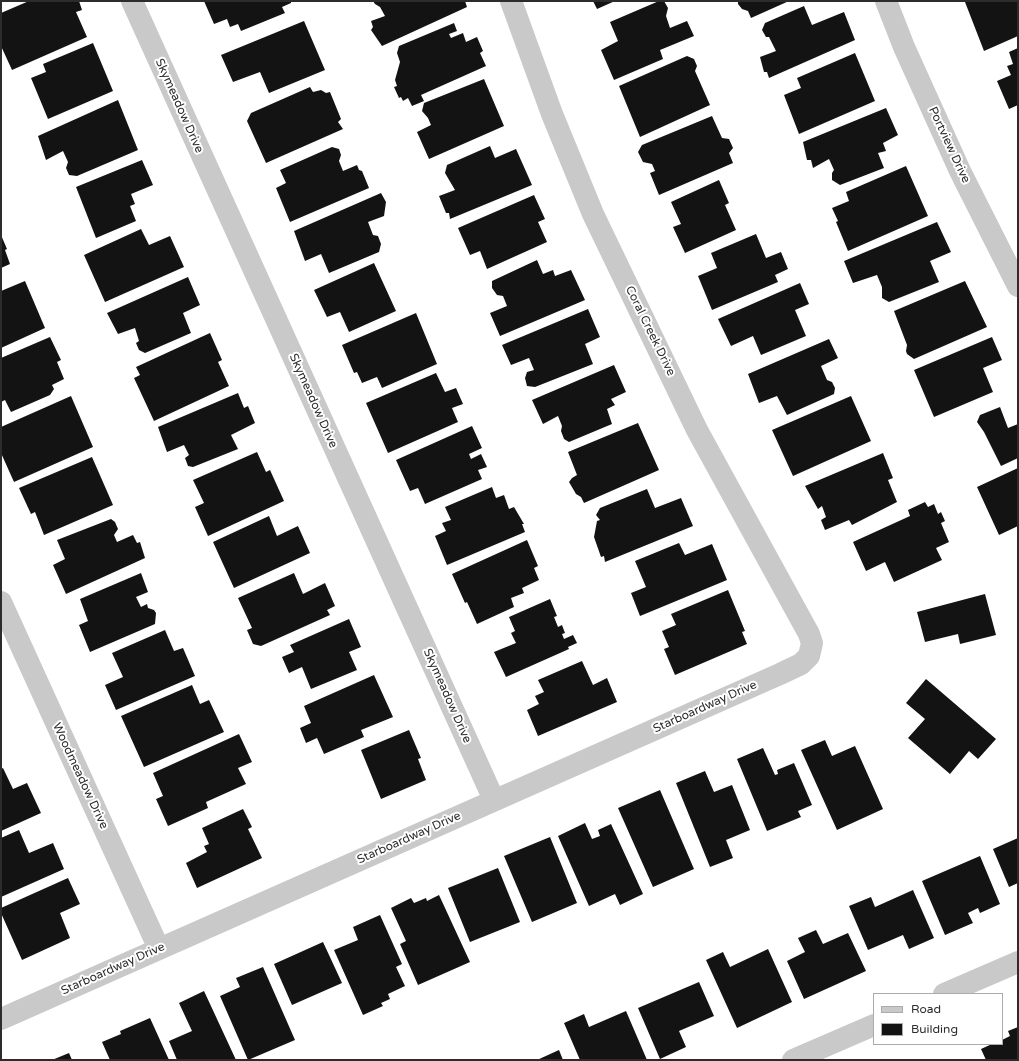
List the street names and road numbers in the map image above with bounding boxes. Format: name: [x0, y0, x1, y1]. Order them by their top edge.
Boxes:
street label: Skymeadow Drive: [152, 57, 206, 155]
street label: Portview Drive: [925, 105, 973, 185]
street label: Coral Creek Drive: [622, 284, 678, 378]
street label: Skymeadow Drive: [286, 352, 340, 450]
street label: Skymeadow Drive: [420, 647, 474, 745]
street label: Starboardway Drive: [651, 678, 759, 736]
street label: Woodmeadow Drive: [49, 721, 111, 831]
street label: Starboardway Drive: [355, 809, 463, 867]
street label: Starboardway Drive: [59, 940, 167, 998]

